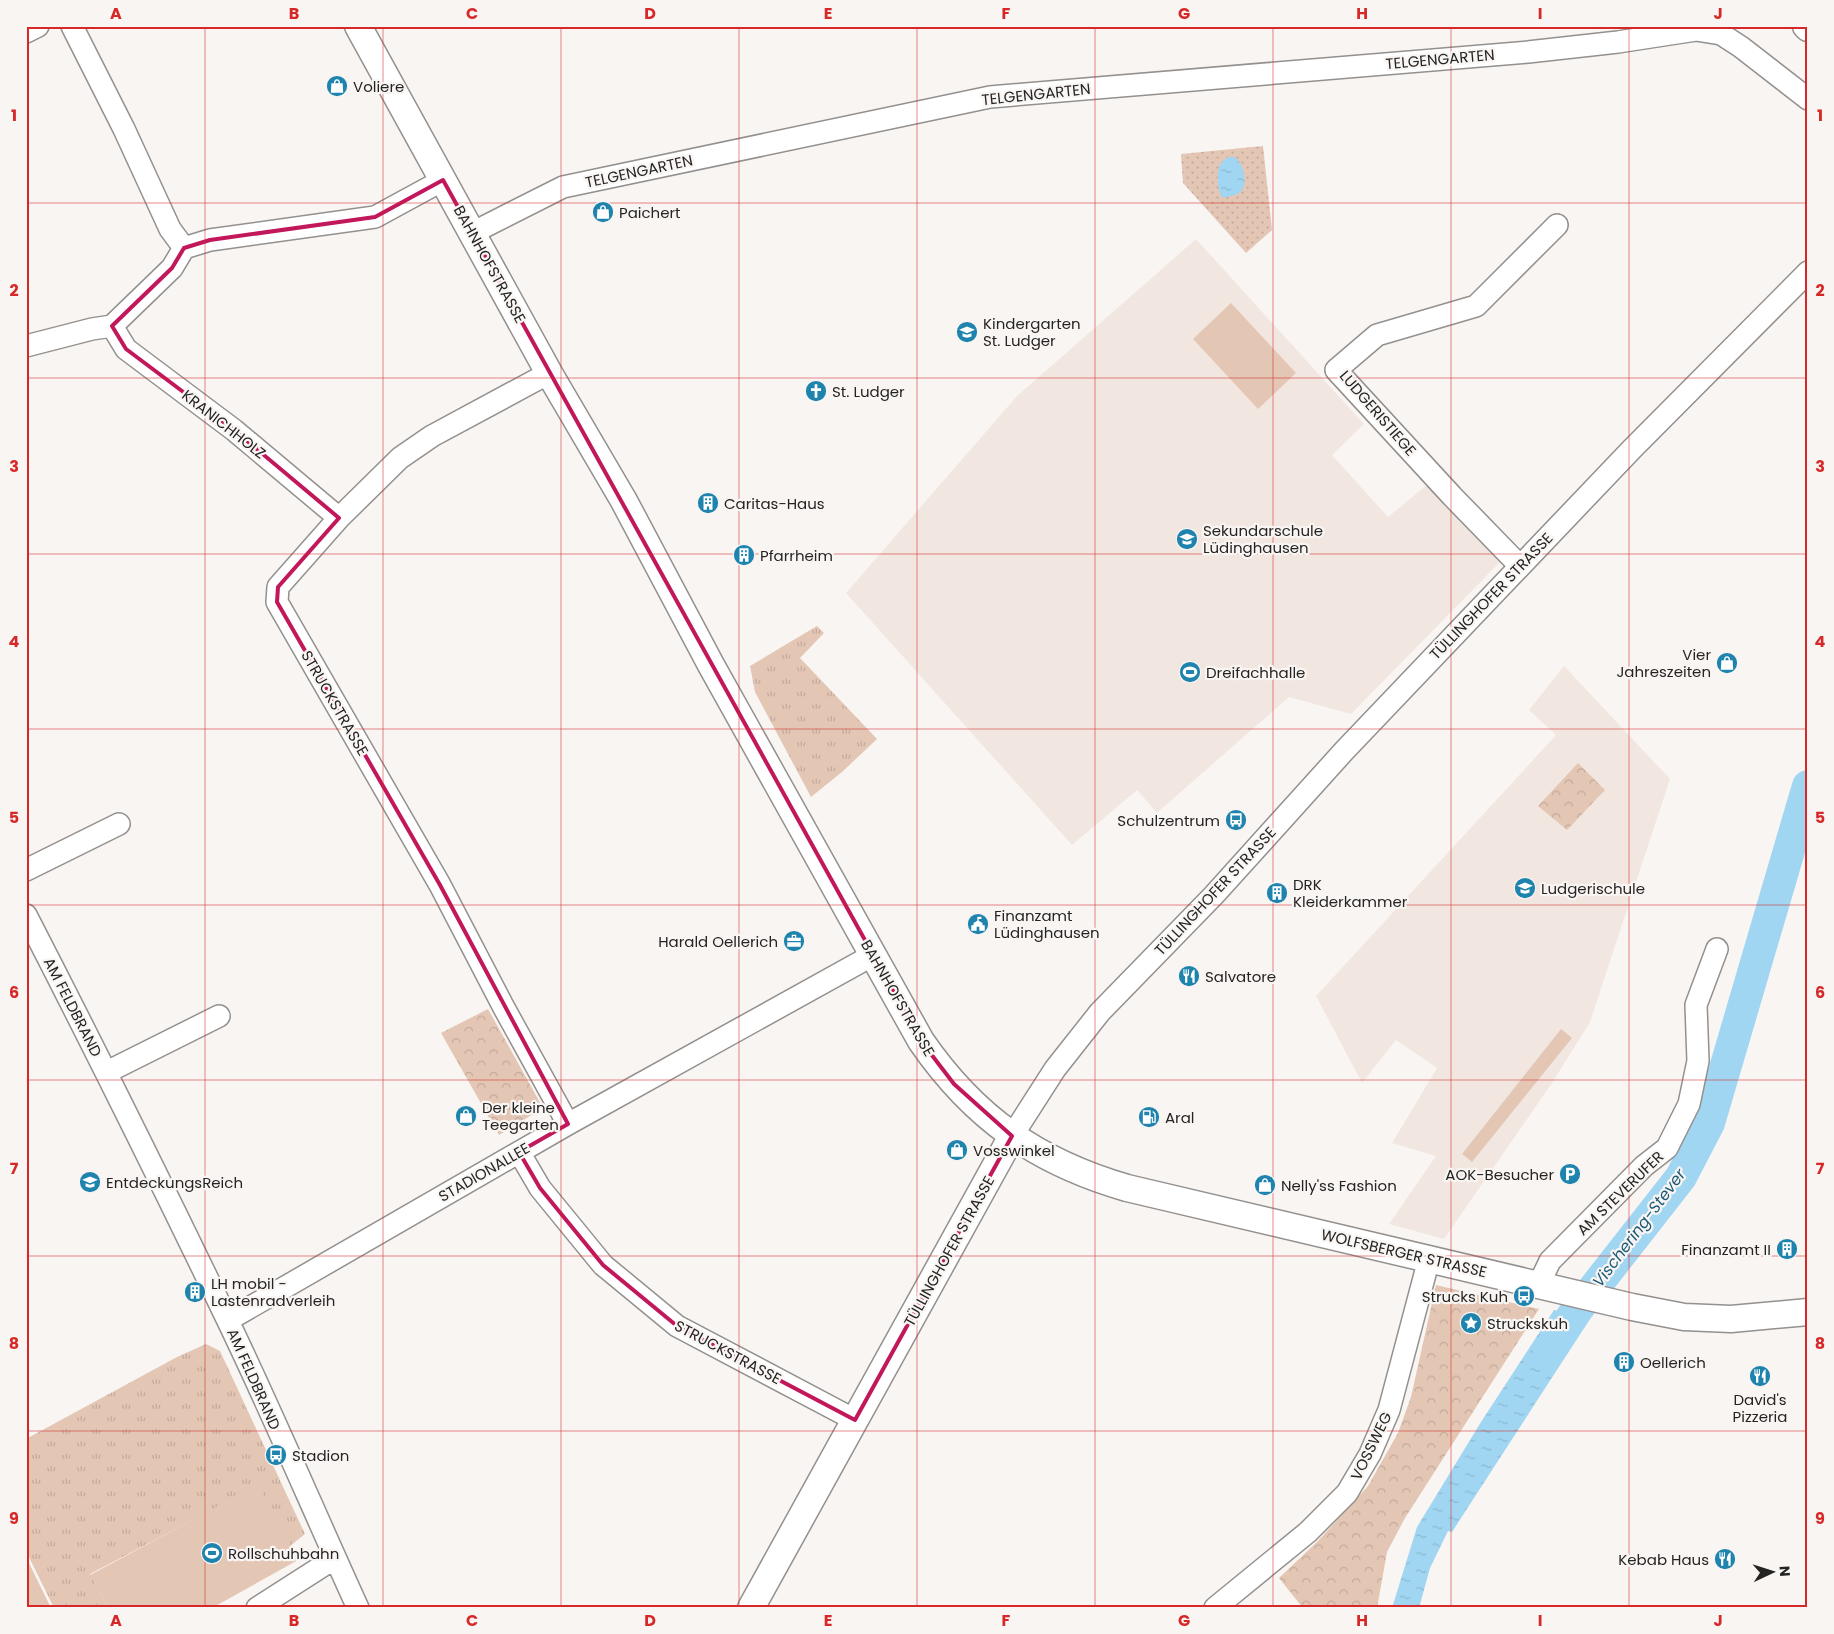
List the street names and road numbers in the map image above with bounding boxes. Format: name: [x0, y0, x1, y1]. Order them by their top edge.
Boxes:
street label: TELGENGARTEN: [1385, 44, 1495, 74]
street label: TELGENGARTEN: [980, 78, 1092, 110]
street label: TELGENGARTEN: [583, 149, 695, 193]
street label: BAHNHOFSTRASSE: [449, 201, 531, 327]
street label: LUDGERISTIEGE: [1335, 366, 1421, 460]
street label: KRANICHHOLZ: [178, 385, 270, 463]
street label: TÜLLINGHOFER STRASSE: [1425, 528, 1557, 664]
street label: STRUCKSTRASSE: [296, 647, 374, 759]
street label: TÜLLINGHOFER STRASSE: [1150, 822, 1280, 960]
street label: BAHNHOFSTRASSE: [856, 936, 940, 1060]
street label: AM FELDBRAND: [39, 954, 107, 1060]
street label: STADIONALLEE: [435, 1137, 533, 1207]
street label: AM STEVERUFER: [1572, 1146, 1668, 1240]
street label: TÜLLINGHOFER STRASSE: [899, 1172, 999, 1330]
street label: WOLFSBERGER STRASSE: [1319, 1224, 1489, 1282]
street label: STRUCKSTRASSE: [671, 1315, 785, 1389]
street label: AM FELDBRAND: [222, 1325, 286, 1433]
street label: VOSSWEG: [1345, 1408, 1397, 1484]

